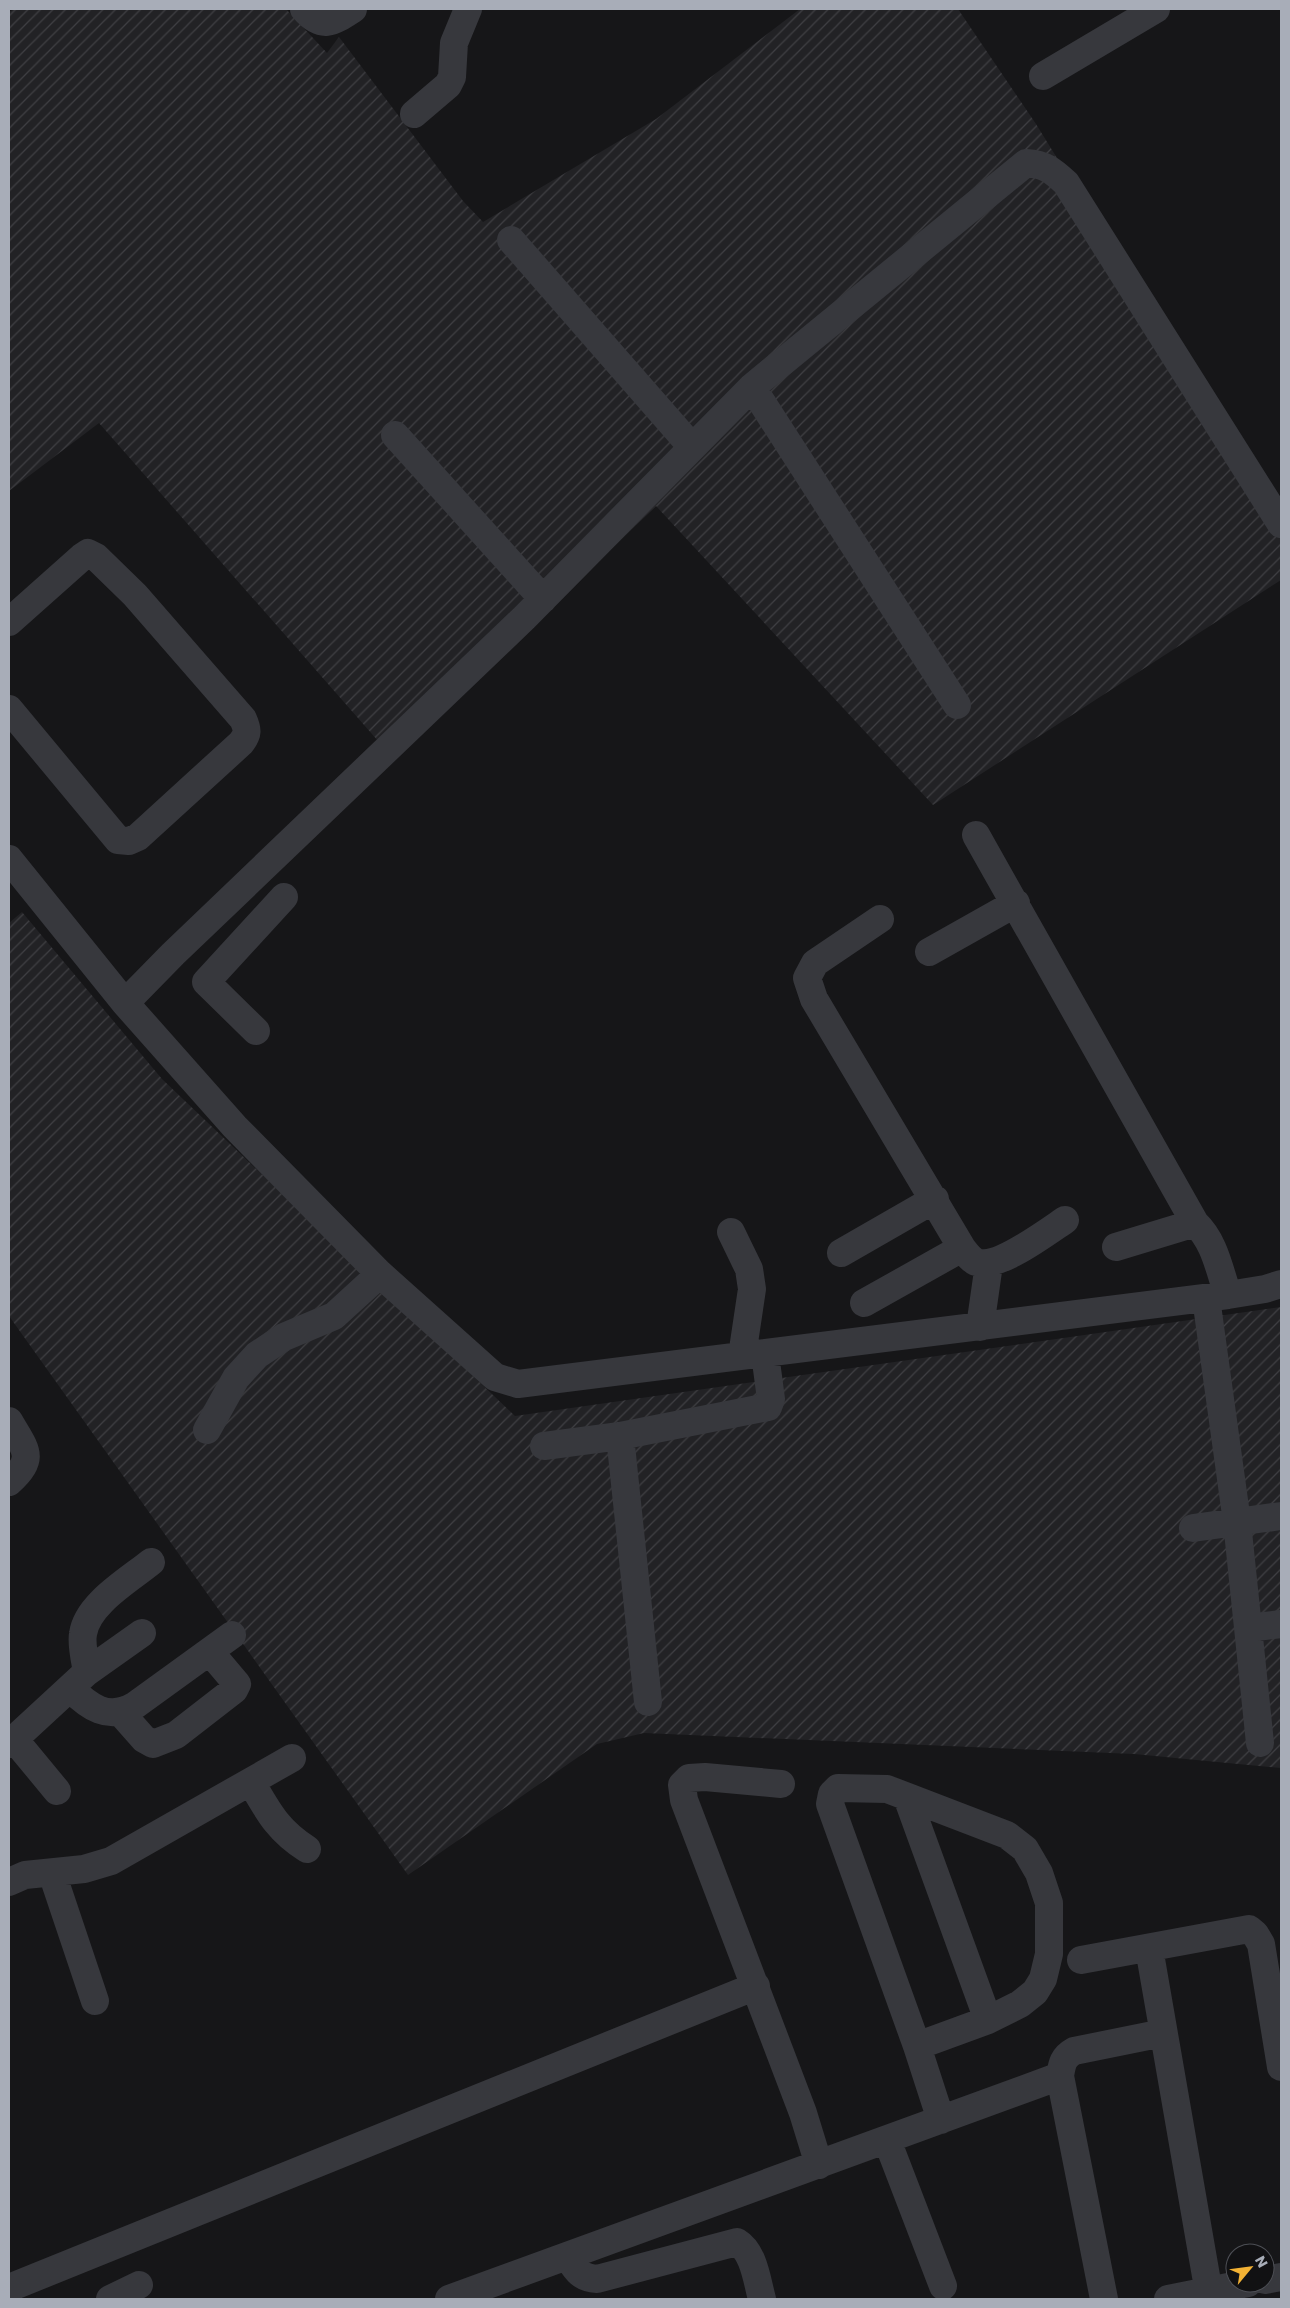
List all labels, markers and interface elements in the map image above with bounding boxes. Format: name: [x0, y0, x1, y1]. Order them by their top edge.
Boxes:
north arrow: [1225, 2243, 1275, 2293]
text: N: [1250, 2252, 1273, 2271]

